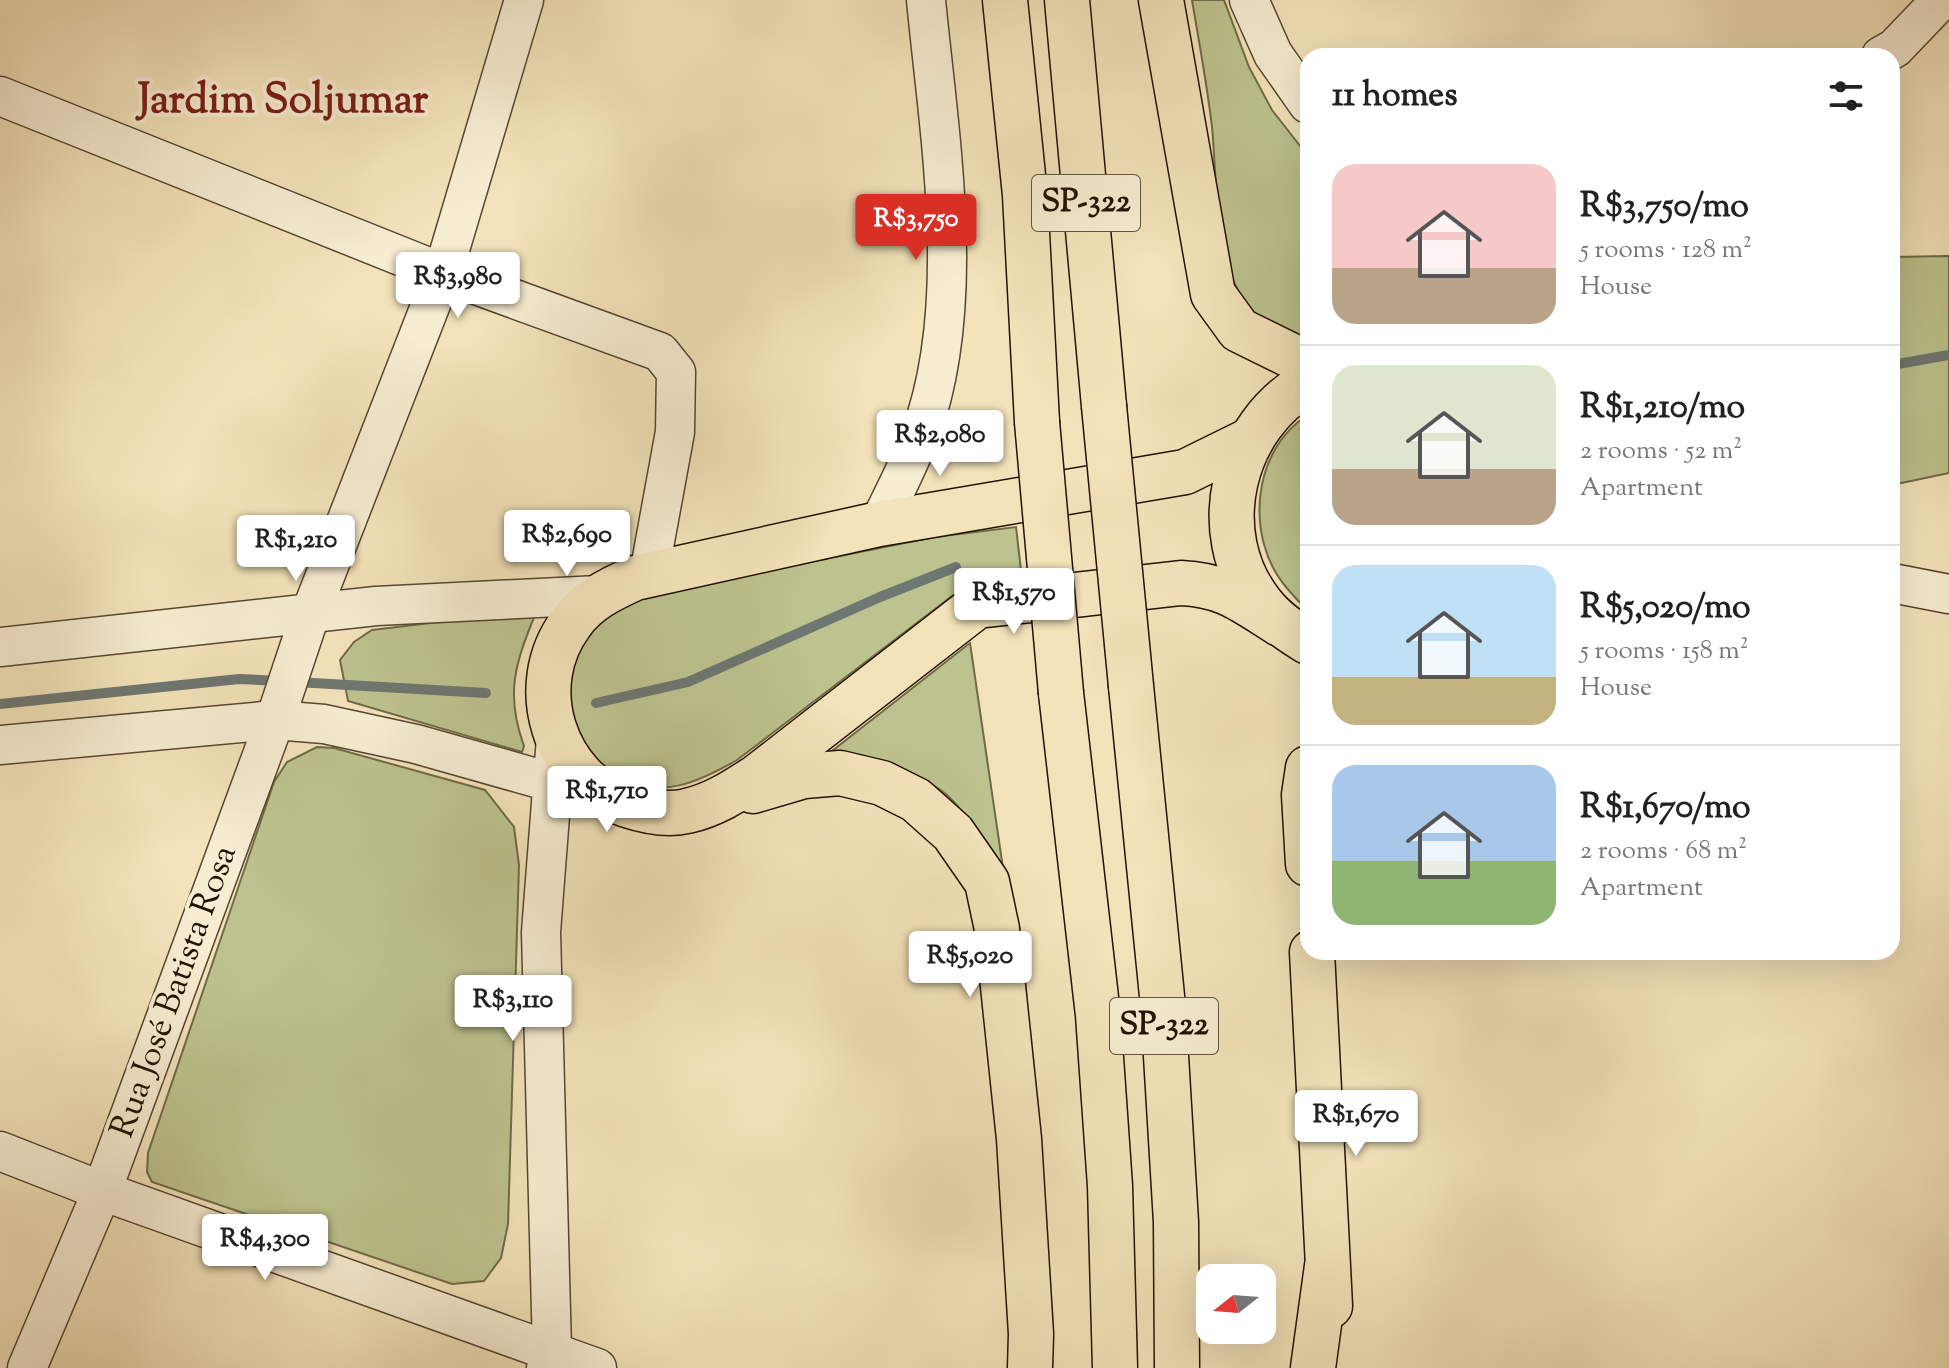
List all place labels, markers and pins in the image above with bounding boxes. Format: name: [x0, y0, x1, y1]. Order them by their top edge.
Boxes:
pin: R$3,750: [842, 194, 990, 262]
pin: R$3,980: [384, 252, 532, 320]
pin: R$2,080: [866, 410, 1014, 478]
pin: R$2,690: [493, 510, 641, 578]
pin: R$1,210: [222, 515, 370, 583]
pin: R$1,570: [940, 568, 1088, 636]
pin: R$1,710: [533, 766, 681, 834]
pin: R$5,020: [896, 931, 1044, 999]
pin: R$3,110: [439, 975, 587, 1043]
pin: R$1,670: [1282, 1090, 1430, 1158]
pin: R$4,300: [191, 1214, 339, 1282]

